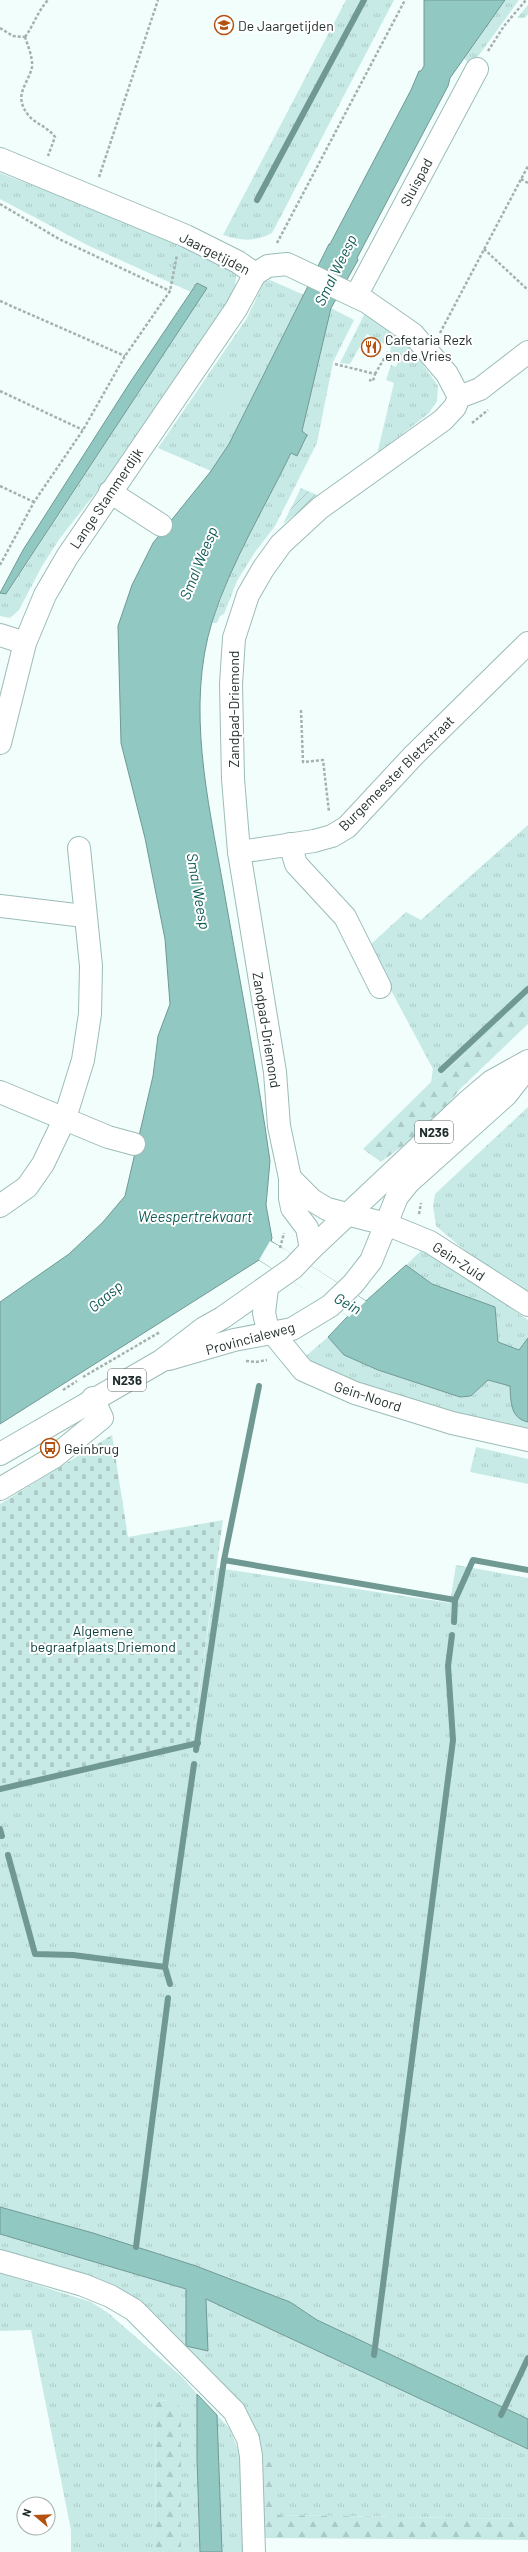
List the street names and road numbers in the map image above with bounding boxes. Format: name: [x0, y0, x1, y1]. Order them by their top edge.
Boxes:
street label: Sluispad: [396, 155, 436, 209]
street label: Jaargetijden: [177, 228, 253, 278]
street label: Lange Stammerdijk: [66, 444, 146, 552]
street label: Zandpad-Driemond: [225, 651, 242, 767]
street label: Burgemeester Bletzstraat: [335, 712, 457, 834]
street label: Zandpad-Driemond: [249, 971, 285, 1089]
road number: N236: [415, 1121, 453, 1143]
street label: Gein-Zuid: [430, 1238, 488, 1284]
street label: Provincialeweg: [204, 1318, 296, 1358]
road number: N236: [108, 1369, 146, 1391]
street label: Gein-Noord: [332, 1377, 404, 1415]

